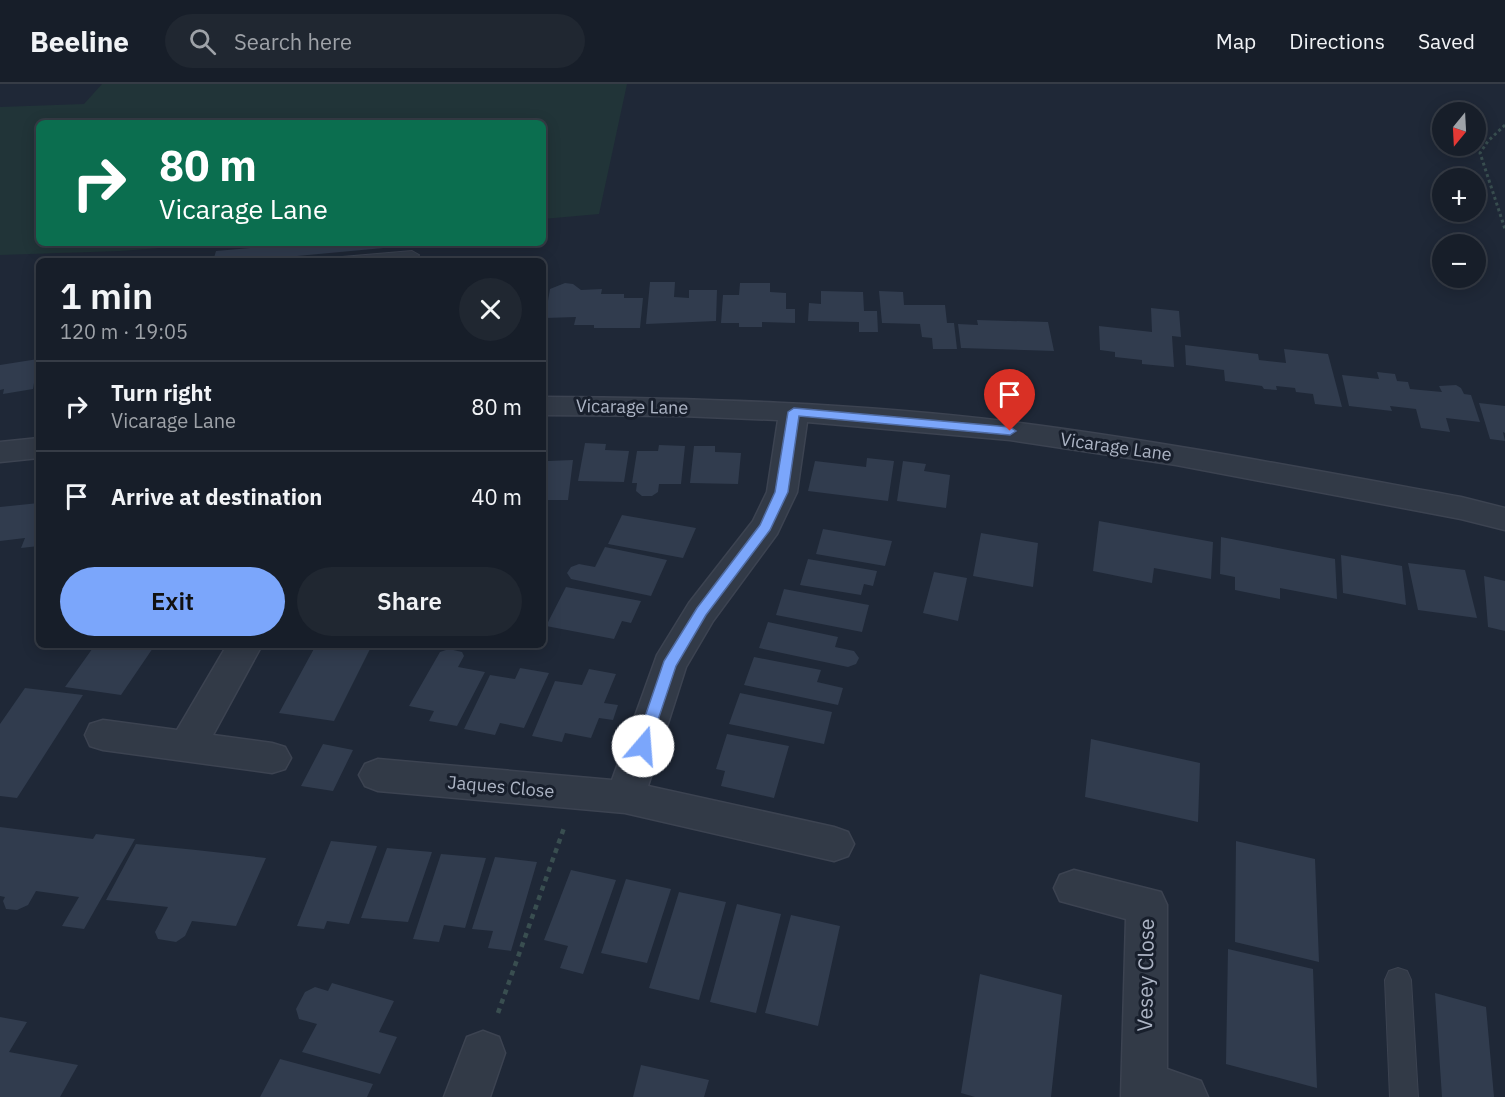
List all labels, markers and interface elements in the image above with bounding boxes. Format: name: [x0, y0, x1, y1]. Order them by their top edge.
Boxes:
search box: [165, 14, 585, 68]
text: Beeline: [30, 23, 129, 60]
icon: search: [186, 25, 219, 58]
text: Search here: [234, 27, 352, 56]
text: Map: [1216, 27, 1256, 55]
text: Directions: [1289, 27, 1385, 55]
text: Saved: [1418, 27, 1475, 55]
north arrow: [1432, 102, 1486, 156]
map controls: [1432, 102, 1486, 288]
text: 80 m: [159, 138, 257, 193]
icon: right: [60, 144, 138, 222]
button: +: [1432, 168, 1486, 222]
text: Vicarage Lane: [159, 191, 328, 226]
button: −: [1432, 234, 1486, 288]
text: 1 min: [60, 272, 153, 319]
button: close: [459, 278, 522, 341]
text: 120 m · 19:05: [60, 318, 188, 345]
pin: [984, 369, 1035, 431]
text: Turn right: [111, 378, 212, 407]
icon: arrive: [993, 378, 1026, 411]
icon: right: [60, 390, 93, 423]
text: 80 m: [471, 392, 522, 421]
street label: Vicarage Lane: [576, 394, 689, 419]
text: Vicarage Lane: [111, 407, 236, 434]
street label: Vicarage Lane: [1059, 427, 1173, 466]
icon: arrive: [60, 480, 93, 513]
text: Arrive at destination: [111, 482, 322, 511]
text: 40 m: [471, 482, 522, 511]
button: Exit: [60, 567, 285, 636]
button: Share: [297, 567, 522, 636]
position arrow: [611, 714, 675, 778]
street label: Jaques Close: [447, 770, 556, 803]
street label: Vesey Close: [1130, 918, 1160, 1032]

